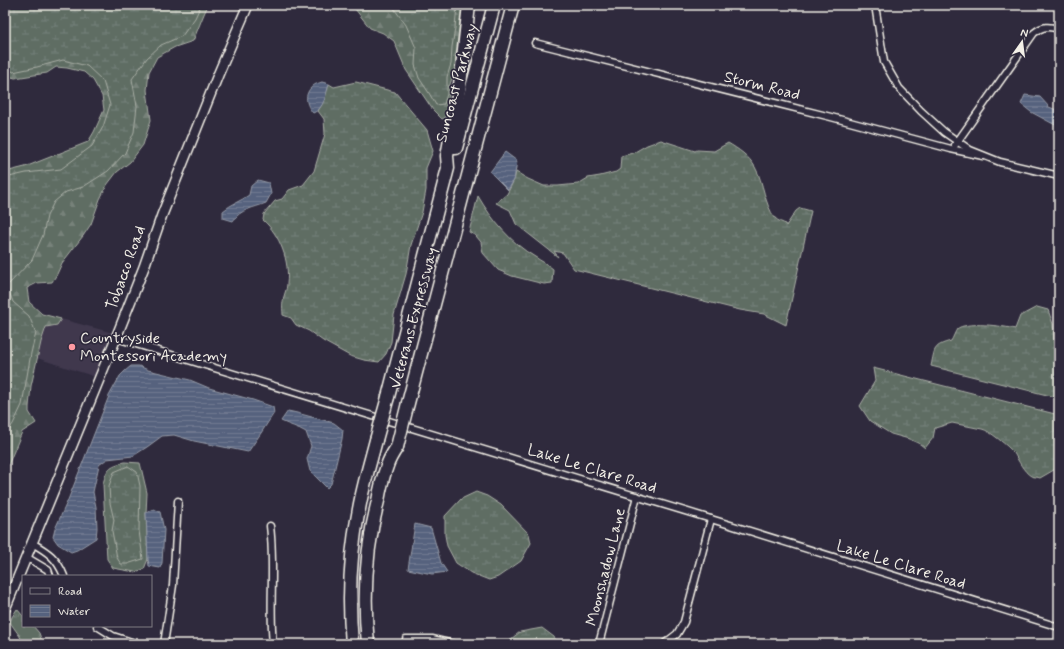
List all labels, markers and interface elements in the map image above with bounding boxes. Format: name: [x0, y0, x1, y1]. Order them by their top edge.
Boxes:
street label: Suncoast Parkway: [431, 21, 483, 145]
north arrow: [1002, 22, 1042, 62]
text: N: [1019, 26, 1029, 41]
street label: Storm Road: [722, 66, 802, 106]
street label: Tobacco Road: [101, 223, 151, 313]
street label: Veterans Expressway: [385, 245, 443, 391]
place label: Countryside Montessori Academy: [80, 328, 227, 367]
marker: Countryside Montessori Academy: [67, 342, 77, 352]
street label: Lake Le Clare Road: [525, 439, 659, 499]
street label: Moonshadow Lane: [581, 506, 631, 628]
street label: Lake Le Clare Road: [834, 535, 968, 595]
legend: [22, 575, 152, 627]
text: Road: [58, 584, 82, 600]
text: Water: [58, 604, 90, 620]

